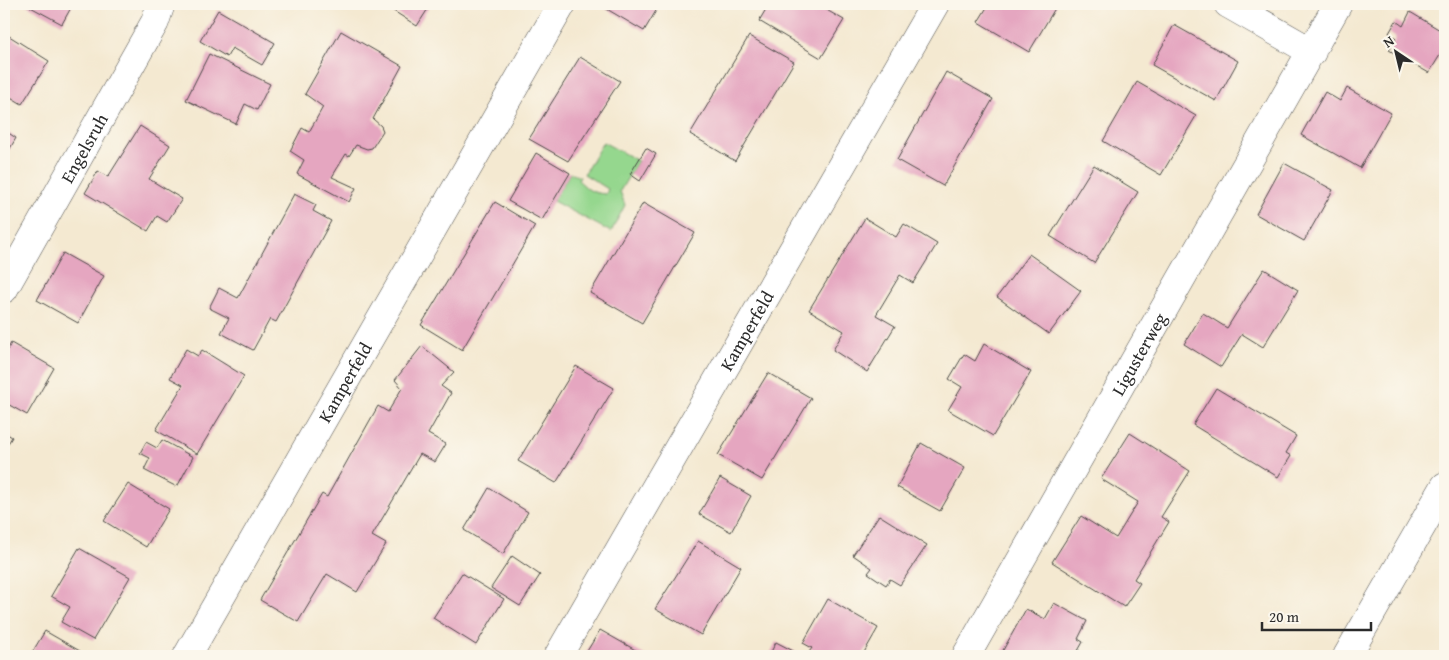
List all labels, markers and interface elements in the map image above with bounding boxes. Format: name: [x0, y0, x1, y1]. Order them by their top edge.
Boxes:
north arrow: [1372, 28, 1422, 78]
text: N: [1379, 30, 1399, 52]
street label: Engelsruh: [53, 108, 114, 188]
street label: Kamperfeld: [712, 285, 780, 376]
street label: Ligusterweg: [1104, 307, 1173, 400]
street label: Kamperfeld: [311, 337, 378, 427]
scale bar: [1262, 600, 1370, 632]
text: 20 m: [1269, 606, 1300, 627]

